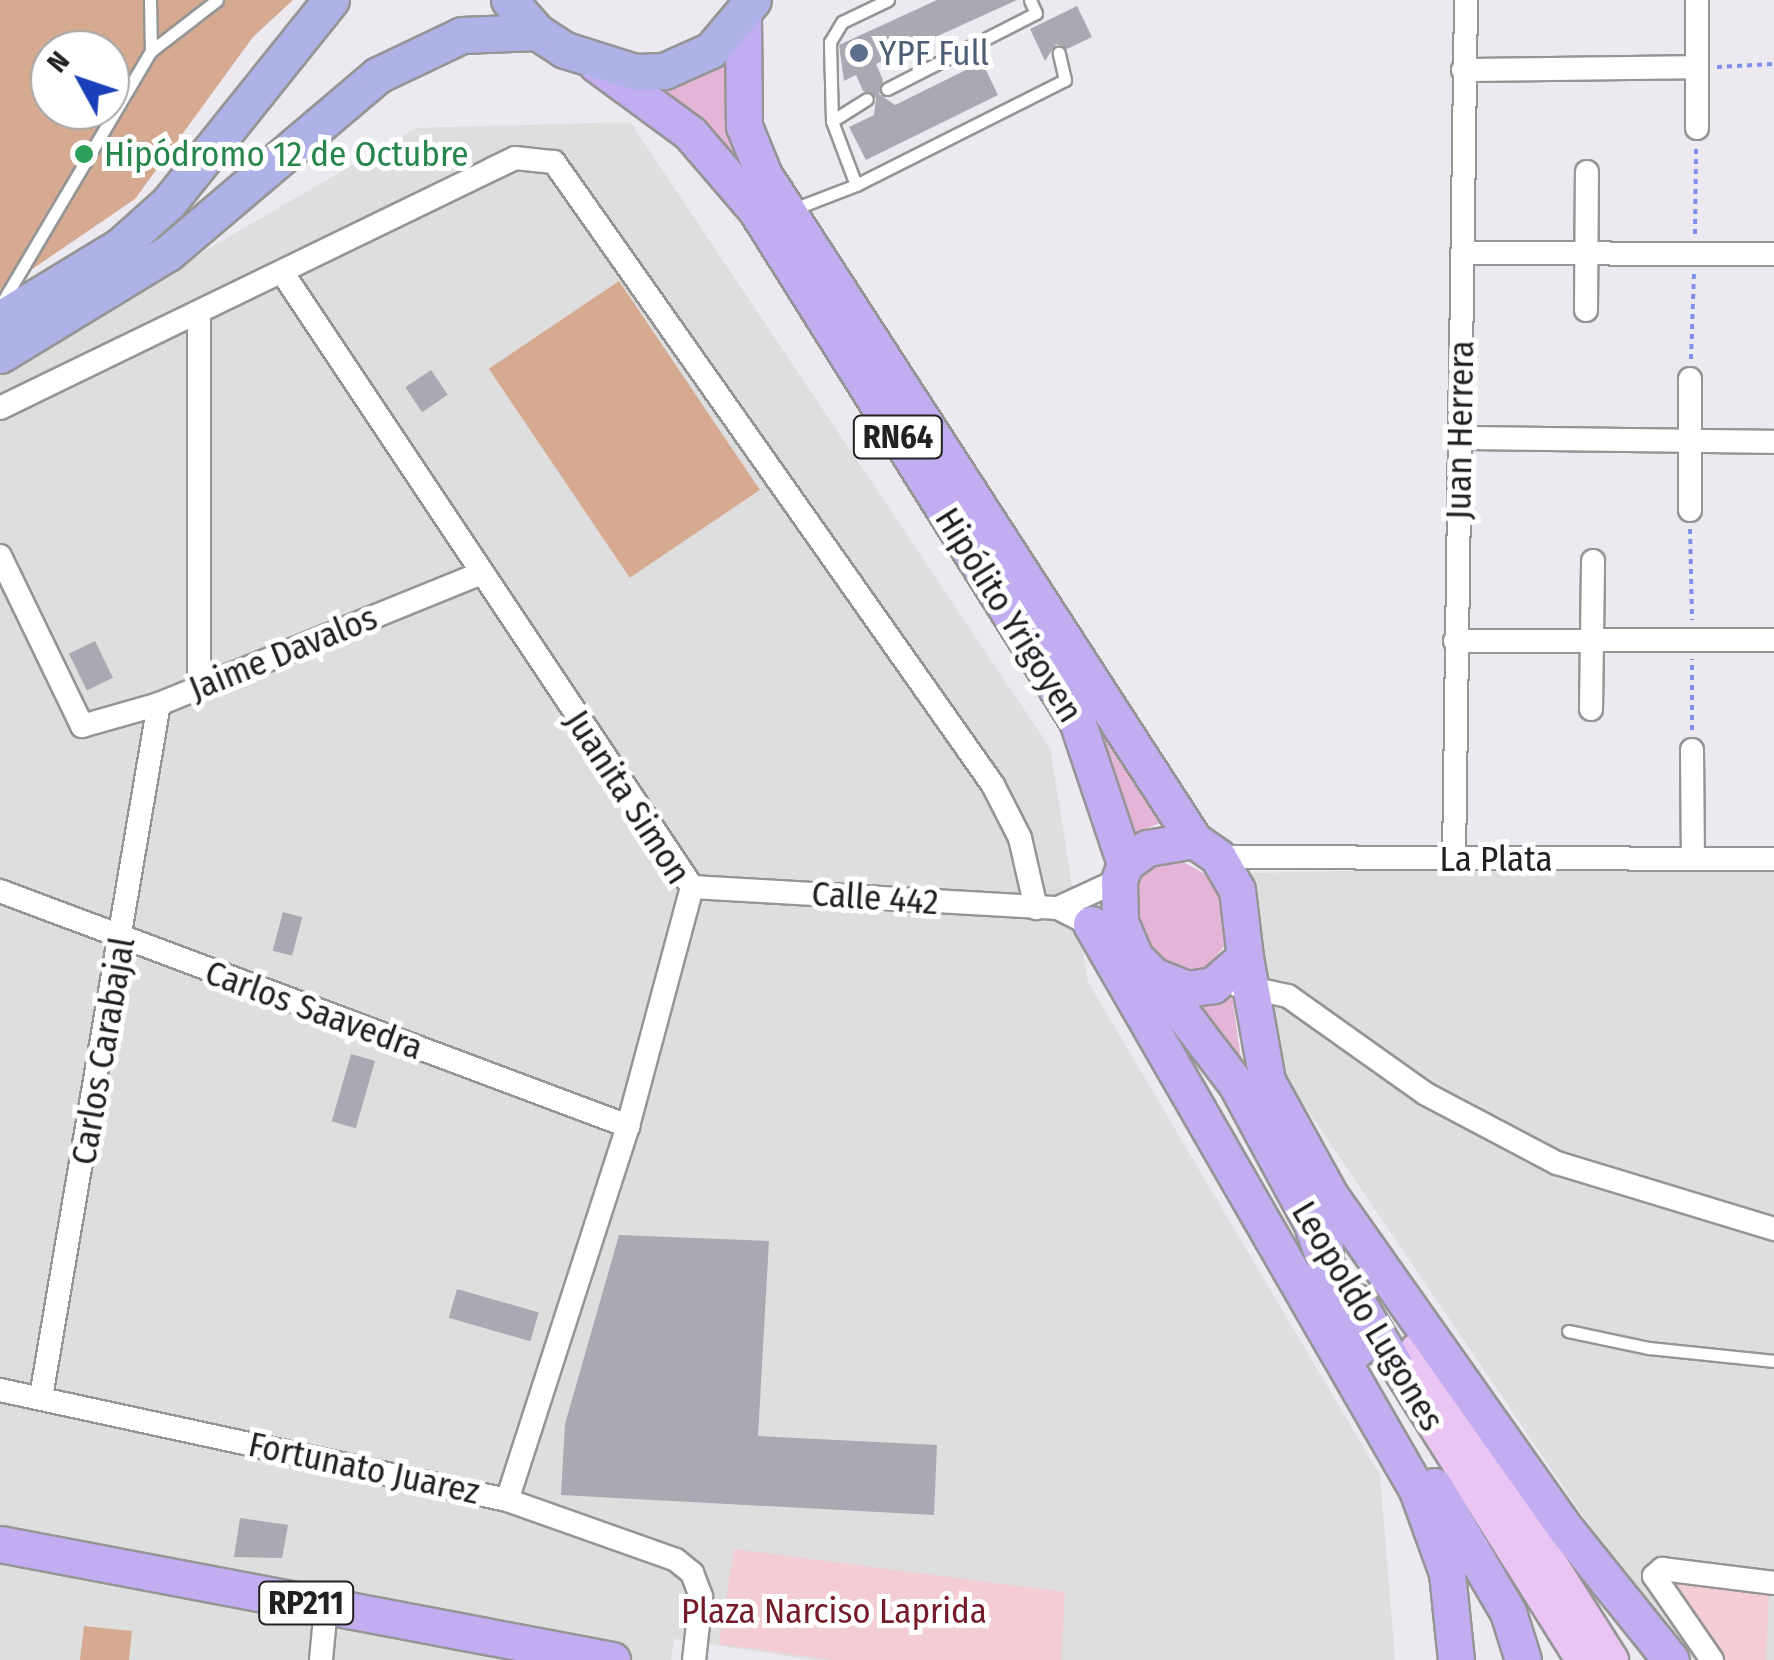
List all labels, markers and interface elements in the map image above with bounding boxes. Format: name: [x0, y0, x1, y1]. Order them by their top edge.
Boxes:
north arrow: [30, 30, 130, 130]
place label: YPF Full: [879, 32, 989, 74]
marker: YPF Full: [848, 42, 870, 64]
text: N: [40, 45, 76, 79]
place label: Hipódromo 12 de Octubre: [104, 133, 468, 175]
marker: Hipódromo 12 de Octubre: [73, 143, 95, 165]
street label: Juan Herrera: [1437, 340, 1483, 520]
road number: RN64: [850, 410, 946, 464]
street label: Hipólito Yrigoyen: [926, 500, 1092, 730]
street label: Jaime Davalos: [183, 596, 383, 710]
street label: Juanita Simon: [556, 702, 700, 892]
street label: La Plata: [1439, 838, 1553, 880]
street label: Calle 442: [810, 873, 940, 923]
street label: Carlos Carabajal: [62, 934, 144, 1168]
street label: Carlos Saavedra: [200, 951, 428, 1069]
street label: Leopoldo Lugones: [1283, 1194, 1453, 1438]
street label: Fortunato Juarez: [245, 1423, 483, 1513]
road number: RP211: [256, 1576, 356, 1630]
park label: Plaza Narciso Laprida: [681, 1590, 987, 1632]

